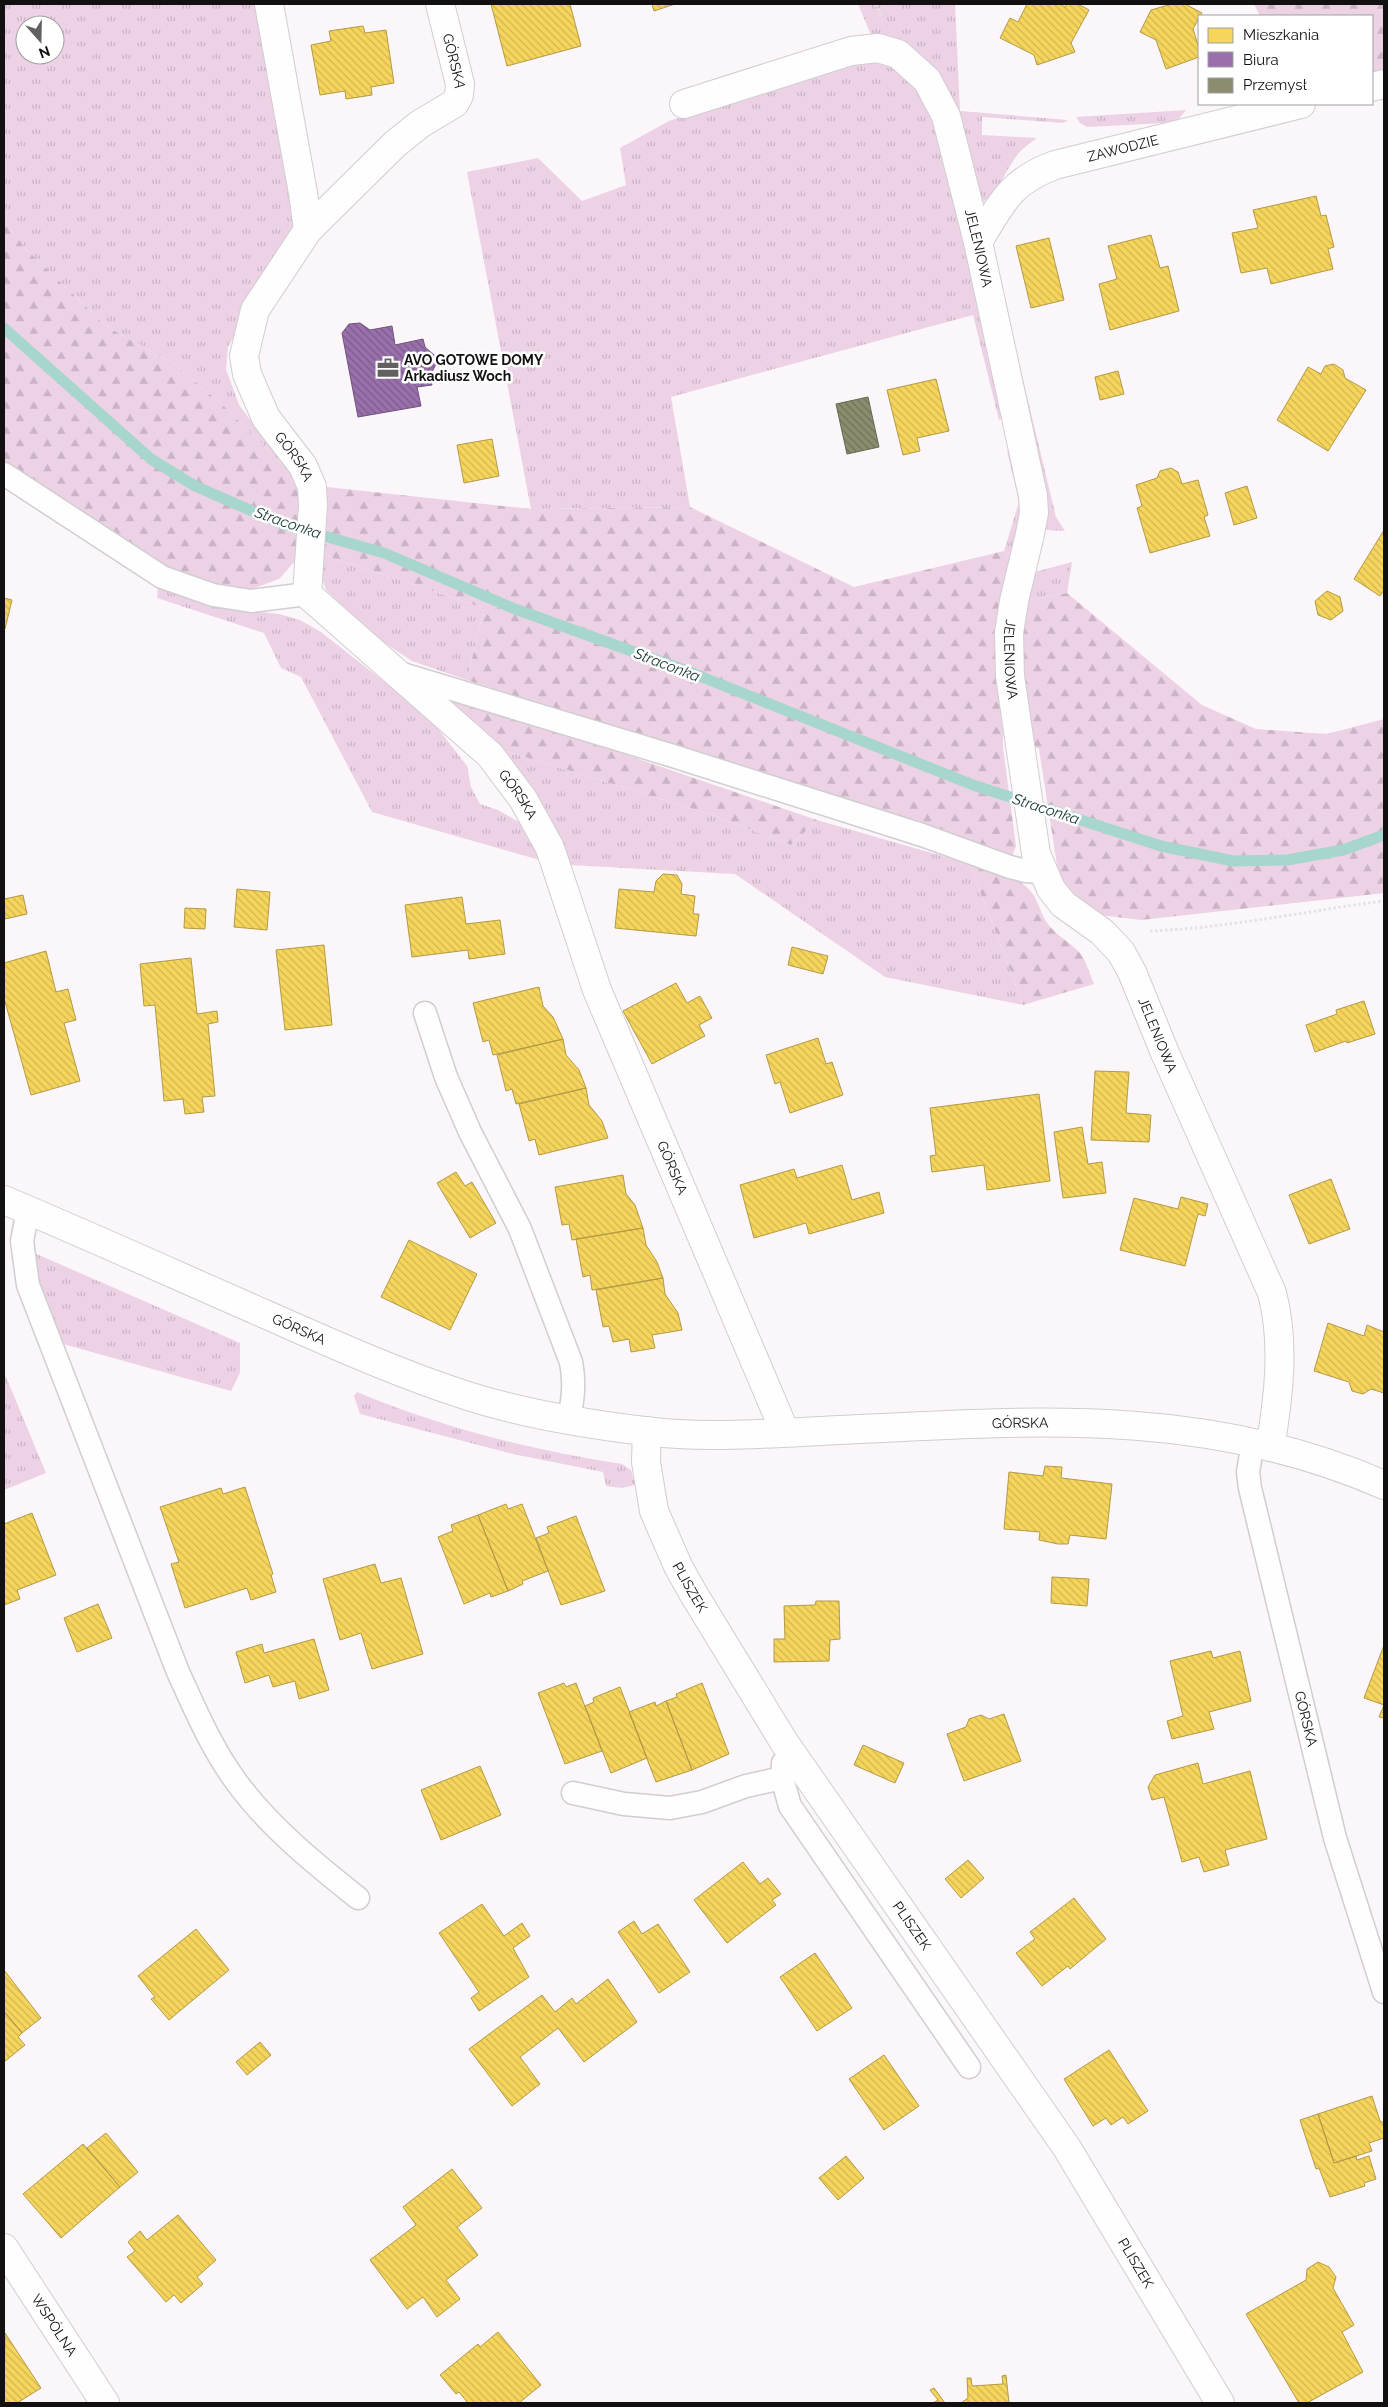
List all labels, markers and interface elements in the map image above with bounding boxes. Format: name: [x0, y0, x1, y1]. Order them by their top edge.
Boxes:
north arrow: [15, 15, 65, 65]
legend: [1198, 15, 1373, 105]
text: Mieszkania: [1243, 26, 1319, 44]
street label: GÓRSKA: [440, 32, 468, 90]
text: N: [37, 43, 52, 62]
text: Biura: [1243, 51, 1279, 69]
text: Przemysł: [1243, 76, 1307, 94]
street label: ZAWODZIE: [1086, 132, 1160, 165]
street label: JELENIOWA: [962, 207, 996, 289]
place label: AVO GOTOWE DOMY Arkadiusz Woch: [404, 352, 544, 384]
office icon: AVO GOTOWE DOMY Arkadiusz Woch: [375, 355, 401, 381]
street label: GÓRSKA: [272, 429, 317, 484]
water label: Straconka: [251, 503, 324, 543]
street label: JELENIOWA: [1001, 619, 1021, 701]
water label: Straconka: [631, 644, 703, 686]
street label: GÓRSKA: [496, 766, 541, 822]
water label: Straconka: [1009, 789, 1082, 828]
street label: JELENIOWA: [1135, 995, 1181, 1075]
street label: GÓRSKA: [654, 1138, 691, 1197]
street label: GÓRSKA: [270, 1310, 329, 1348]
street label: GÓRSKA: [992, 1414, 1049, 1431]
street label: PLISZEK: [669, 1559, 711, 1615]
street label: GÓRSKA: [1292, 1689, 1321, 1749]
street label: PLISZEK: [890, 1898, 934, 1953]
street label: PLISZEK: [1115, 2235, 1157, 2291]
street label: WSPÓLNA: [28, 2291, 80, 2359]

